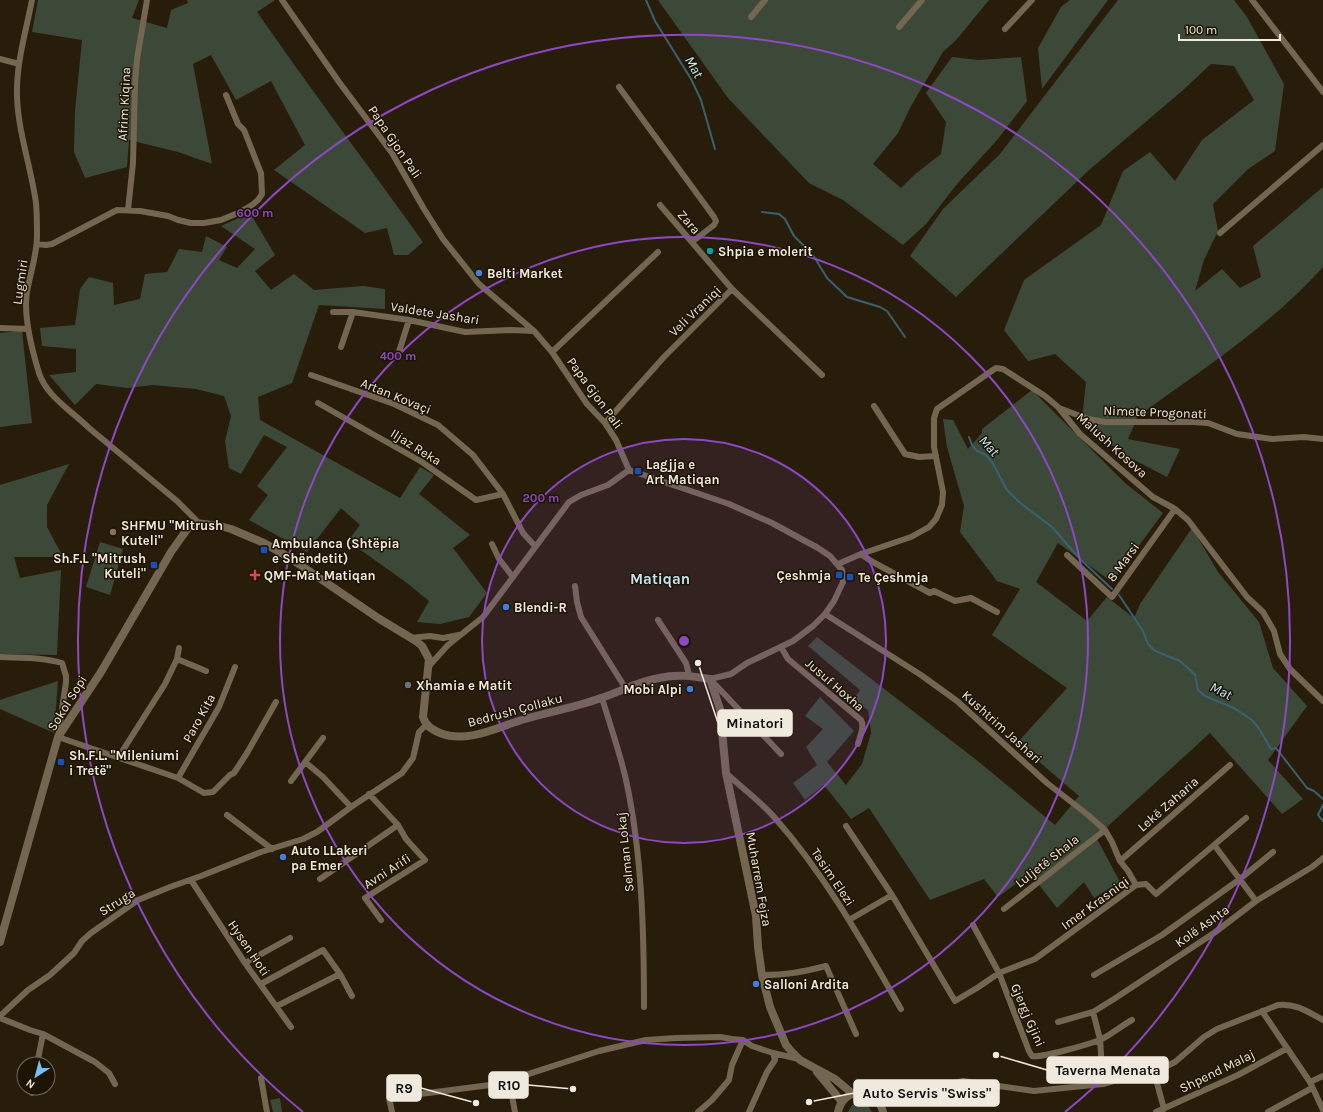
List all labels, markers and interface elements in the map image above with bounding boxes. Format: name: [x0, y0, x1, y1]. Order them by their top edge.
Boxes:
scale bar: [1179, 16, 1280, 42]
text: 100 m: [1185, 23, 1217, 37]
water label: Mat: [681, 53, 707, 81]
street label: Afrim Kiqina: [115, 67, 134, 141]
street label: Papa Gjon Pali: [365, 103, 425, 181]
text: 600 m: [237, 206, 273, 220]
street label: Zara: [675, 207, 703, 237]
place label: Shpia e molerit: [718, 244, 813, 259]
marker: Shpia e molerit: [705, 246, 715, 256]
street label: Lugmiri: [9, 258, 31, 306]
place label: Belti Market: [487, 266, 563, 281]
marker: Belti Market: [474, 268, 484, 278]
street label: Veli Vraniqi: [666, 283, 725, 340]
street label: Valdete Jashari: [390, 299, 480, 327]
text: 400 m: [380, 349, 416, 363]
street label: Papa Gjon Pali: [564, 354, 626, 432]
street label: Artan Kovaçi: [359, 375, 433, 417]
street label: Nimete Progonati: [1103, 403, 1207, 421]
street label: Malush Kosova: [1074, 409, 1150, 481]
street label: Iljaz Reka: [388, 426, 444, 468]
water label: Mat: [975, 432, 1003, 460]
place label: Lagjja e Art Matiqan: [646, 457, 720, 488]
marker: Lagjja e Art Matiqan: [633, 466, 643, 476]
text: 200 m: [523, 491, 559, 505]
place label: SHFMU "Mitrush Kuteli": [121, 518, 223, 548]
marker: SHFMU "Mitrush Kuteli": [108, 527, 118, 537]
place label: Ambulanca (Shtëpia e Shëndetit): [272, 536, 399, 566]
street label: 8 Marsi: [1104, 540, 1142, 584]
marker: Ambulanca (Shtëpia e Shëndetit): [259, 545, 269, 555]
place label: Sh.F.L "Mitrush Kuteli": [53, 551, 146, 581]
marker: Sh.F.L "Mitrush Kuteli": [149, 560, 159, 570]
place label: QMF-Mat Matiqan: [264, 568, 376, 584]
place label: Çeshmja: [777, 568, 831, 583]
marker: QMF-Mat Matiqan: [249, 569, 261, 581]
district label: Matiqan: [630, 570, 690, 588]
marker: Çeshmja: [834, 570, 844, 580]
place label: Te Çeshmja: [858, 570, 928, 585]
marker: Te Çeshmja: [845, 572, 855, 582]
place label: Blendi-R: [514, 600, 567, 615]
marker: Blendi-R: [501, 602, 511, 612]
centre of rings: [677, 634, 691, 648]
street label: Jusuf Hoxha: [803, 655, 867, 715]
street label: Sokol Sopi: [44, 672, 90, 734]
place label: Xhamia e Matit: [416, 678, 512, 693]
water label: Mat: [1207, 678, 1235, 704]
marker: Xhamia e Matit: [403, 680, 413, 690]
place label: Mobi Alpi: [623, 682, 682, 697]
marker: Mobi Alpi: [685, 684, 695, 694]
street label: Kushtrim Jashari: [959, 687, 1045, 767]
street label: Bedrush Çollaku: [466, 690, 564, 730]
street label: Paro Kita: [180, 691, 218, 745]
callout: Minatori: [718, 710, 792, 736]
text: Minatori: [726, 715, 784, 732]
place label: Sh.F.L. "Mileniumi i Tretë": [69, 748, 179, 778]
marker: Sh.F.L. "Mileniumi i Tretë": [56, 757, 66, 767]
street label: Lekë Zaharia: [1135, 774, 1201, 834]
street label: Selman Lokaj: [613, 811, 637, 893]
street label: Muharrem Fejza: [743, 831, 775, 927]
street label: Luljetë Shala: [1012, 831, 1082, 891]
place label: Auto LLakeri pa Emer: [291, 843, 367, 873]
street label: Tasim Elezi: [808, 845, 858, 909]
street label: Avni Arifi: [361, 850, 413, 892]
marker: Auto LLakeri pa Emer: [278, 852, 288, 862]
street label: Imer Krasniqi: [1058, 873, 1132, 933]
street label: Struga: [96, 885, 138, 919]
street label: Kolë Ashta: [1172, 902, 1232, 950]
street label: Hysen Hoti: [225, 917, 273, 979]
place label: Salloni Ardita: [764, 977, 849, 992]
marker: Salloni Ardita: [751, 979, 761, 989]
street label: Gjergj Gjini: [1008, 981, 1048, 1049]
street label: Shpend Malaj: [1177, 1046, 1257, 1096]
north arrow: [16, 1056, 56, 1096]
callout: Taverna Menata: [1047, 1057, 1168, 1083]
text: Taverna Menata: [1055, 1062, 1161, 1079]
callout: R10: [489, 1072, 528, 1098]
callout: R9: [387, 1075, 421, 1101]
text: N: [23, 1076, 37, 1091]
text: R10: [498, 1077, 521, 1094]
text: R9: [395, 1080, 413, 1097]
callout: Auto Servis "Swiss": [854, 1080, 999, 1106]
text: Auto Servis "Swiss": [863, 1085, 991, 1102]

